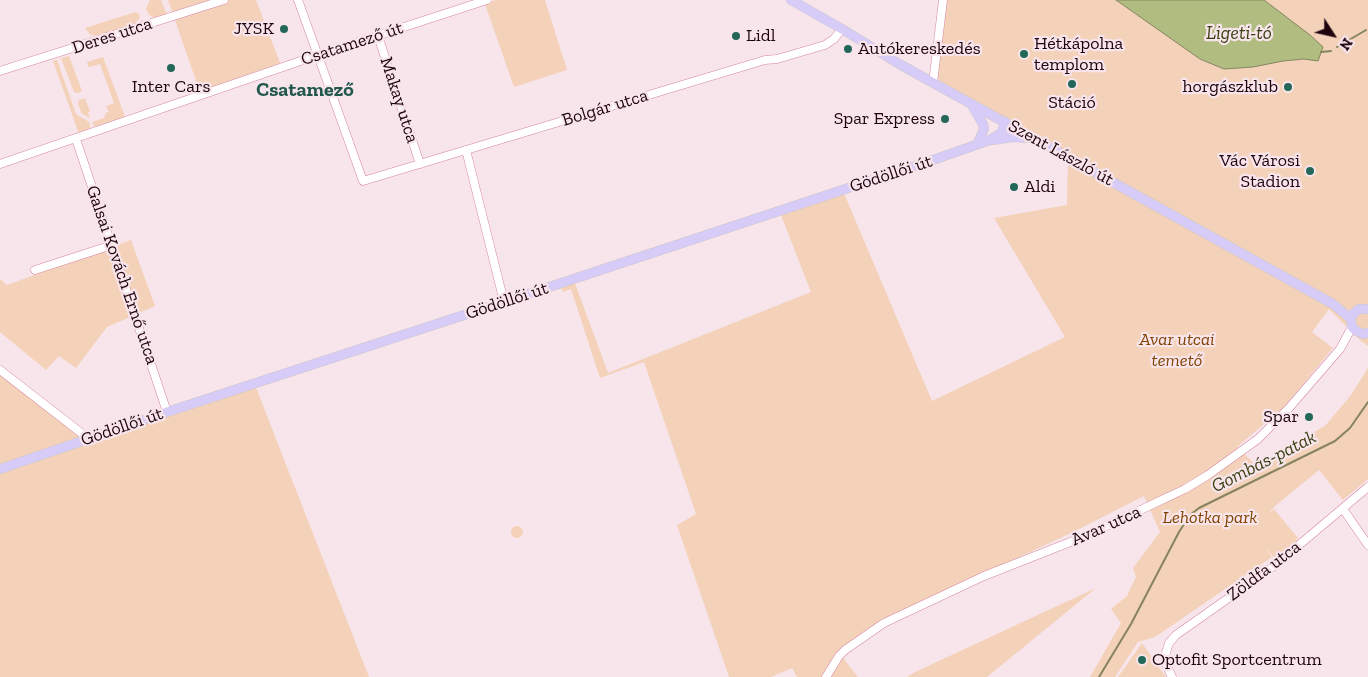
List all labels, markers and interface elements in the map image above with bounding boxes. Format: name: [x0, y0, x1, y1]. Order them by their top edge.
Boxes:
north arrow: [1308, 10, 1358, 60]
street label: Deres utca: [69, 13, 155, 59]
street label: Csatamező út: [298, 17, 406, 71]
place label: JYSK: [234, 18, 274, 40]
marker: JYSK: [278, 23, 290, 35]
water label: Ligeti-tó: [1206, 23, 1272, 45]
place label: Lidl: [746, 25, 776, 47]
marker: Lidl: [730, 30, 742, 42]
place label: Hétkápolna templom: [1034, 33, 1123, 76]
text: N: [1336, 35, 1356, 53]
place label: Autókereskedés: [858, 38, 981, 60]
marker: Autókereskedés: [842, 43, 854, 55]
marker: Hétkápolna templom: [1018, 48, 1030, 60]
street label: Makay utca: [375, 54, 423, 146]
marker: Inter Cars: [165, 62, 177, 74]
place label: Inter Cars: [132, 76, 210, 98]
place label: horgászklub: [1182, 76, 1278, 98]
district label: Csatamező: [256, 78, 354, 102]
marker: Stáció: [1066, 78, 1078, 90]
marker: horgászklub: [1282, 81, 1294, 93]
street label: Bolgár utca: [559, 85, 651, 131]
place label: Stáció: [1048, 92, 1096, 114]
place label: Spar Express: [834, 108, 935, 130]
marker: Spar Express: [939, 113, 951, 125]
street label: Szent László út: [1005, 115, 1117, 191]
place label: Vác Városi Stadion: [1219, 150, 1300, 192]
street label: Gödöllői út: [847, 151, 935, 197]
marker: Vác Városi Stadion: [1304, 165, 1316, 177]
place label: Aldi: [1024, 176, 1055, 198]
marker: Aldi: [1008, 181, 1020, 193]
street label: Galsai Kovách Ernő utca: [81, 183, 163, 367]
street label: Gödöllői út: [463, 278, 551, 324]
park label: Avar utcai temető: [1139, 329, 1215, 372]
street label: Gödöllői út: [78, 403, 166, 451]
place label: Spar: [1263, 406, 1299, 428]
marker: Spar: [1303, 411, 1315, 423]
water label: Gombás-patak: [1208, 426, 1320, 498]
street label: Avar utca: [1068, 501, 1144, 551]
park label: Lehotka park: [1163, 507, 1257, 529]
street label: Zöldfa utca: [1223, 536, 1305, 606]
place label: Optofit Sportcentrum: [1152, 649, 1322, 671]
marker: Optofit Sportcentrum: [1136, 654, 1148, 666]

